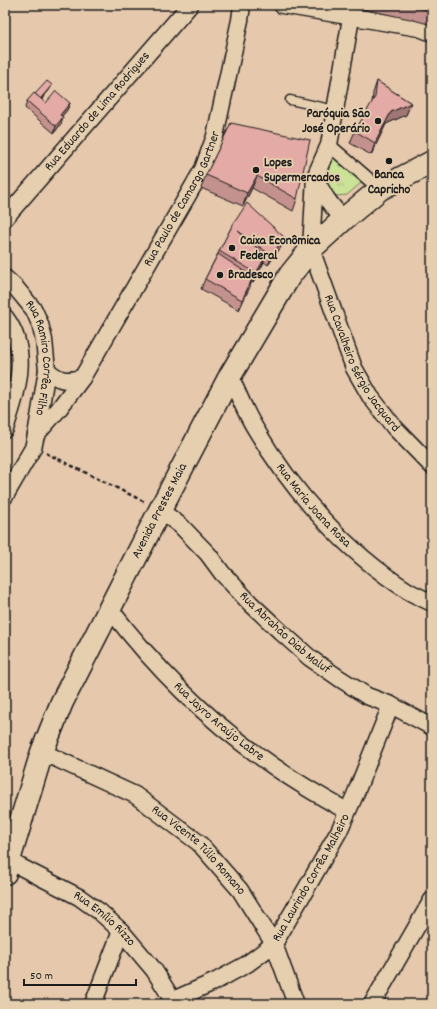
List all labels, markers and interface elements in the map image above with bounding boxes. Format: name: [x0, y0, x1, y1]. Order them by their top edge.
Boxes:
street label: Rua Eduardo de Lima Rodrigues: [40, 48, 155, 176]
place label: Paróquia São José Operário: [302, 105, 370, 139]
marker: Paróquia São José Operário: [373, 116, 383, 126]
street label: Rua Paulo de Camargo Gartner: [139, 129, 225, 270]
place label: Lopes Supermercados: [264, 154, 341, 188]
marker: Banca Capricho: [384, 156, 394, 166]
marker: Lopes Supermercados: [251, 165, 261, 175]
place label: Banca Capricho: [368, 166, 411, 200]
place label: Caixa Econômica Federal: [240, 232, 321, 266]
marker: Caixa Econômica Federal: [227, 243, 237, 253]
place label: Bradesco: [228, 266, 274, 285]
marker: Bradesco: [215, 270, 225, 280]
street label: Rua Cavalheiro Sérgio Jacquard: [319, 292, 404, 437]
street label: Rua Ramiro Corrêa Filho: [20, 296, 57, 417]
street label: Avenida Prestes Maia: [127, 459, 193, 562]
street label: Rua Maria Joana Rosa: [271, 459, 356, 553]
street label: Rua Abrahão Diab Maluf: [235, 587, 335, 679]
street label: Rua Jayro Araújo Labre: [169, 678, 268, 766]
street label: Rua Vicente Túlio Romano: [147, 801, 250, 899]
street label: Rua Laurindo Corrêa Malheiro: [268, 811, 355, 945]
street label: Rua Emílio Rizzo: [70, 886, 140, 951]
scale bar: [24, 961, 136, 987]
text: 50 m: [30, 968, 53, 985]

